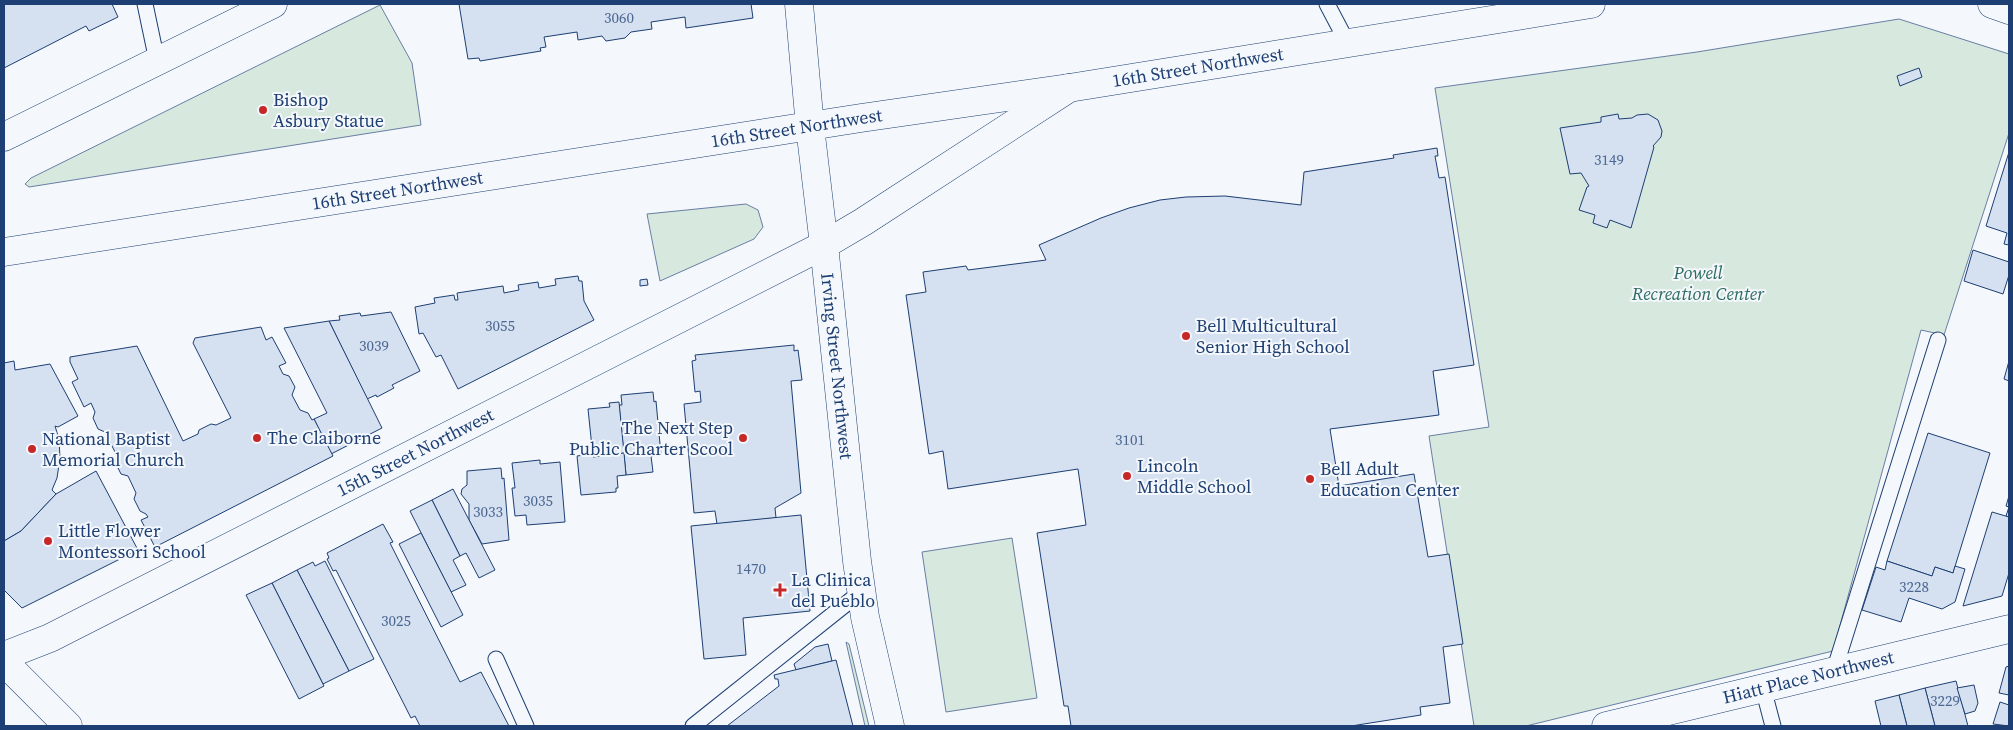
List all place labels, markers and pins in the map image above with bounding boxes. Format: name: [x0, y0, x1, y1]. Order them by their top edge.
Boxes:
place label: Bishop Asbury Statue: [273, 87, 384, 133]
marker: Bishop Asbury Statue: [257, 104, 269, 116]
place label: Bell Multicultural Senior High School: [1196, 313, 1350, 359]
marker: Bell Multicultural Senior High School: [1180, 330, 1192, 342]
place label: The Next Step Public Charter Scool: [569, 415, 733, 461]
place label: The Claiborne: [267, 425, 381, 450]
place label: National Baptist Memorial Church: [42, 426, 184, 472]
marker: The Claiborne: [251, 432, 263, 444]
marker: The Next Step Public Charter Scool: [737, 432, 749, 444]
marker: National Baptist Memorial Church: [26, 443, 38, 455]
place label: Lincoln Middle School: [1137, 453, 1251, 499]
place label: Bell Adult Education Center: [1320, 456, 1460, 502]
marker: Lincoln Middle School: [1121, 470, 1133, 482]
marker: Bell Adult Education Center: [1304, 473, 1316, 485]
place label: Little Flower Montessori School: [58, 518, 206, 564]
marker: Little Flower Montessori School: [42, 535, 54, 547]
place label: La Clinica del Pueblo: [791, 567, 875, 613]
marker: La Clinica del Pueblo: [773, 583, 787, 597]

